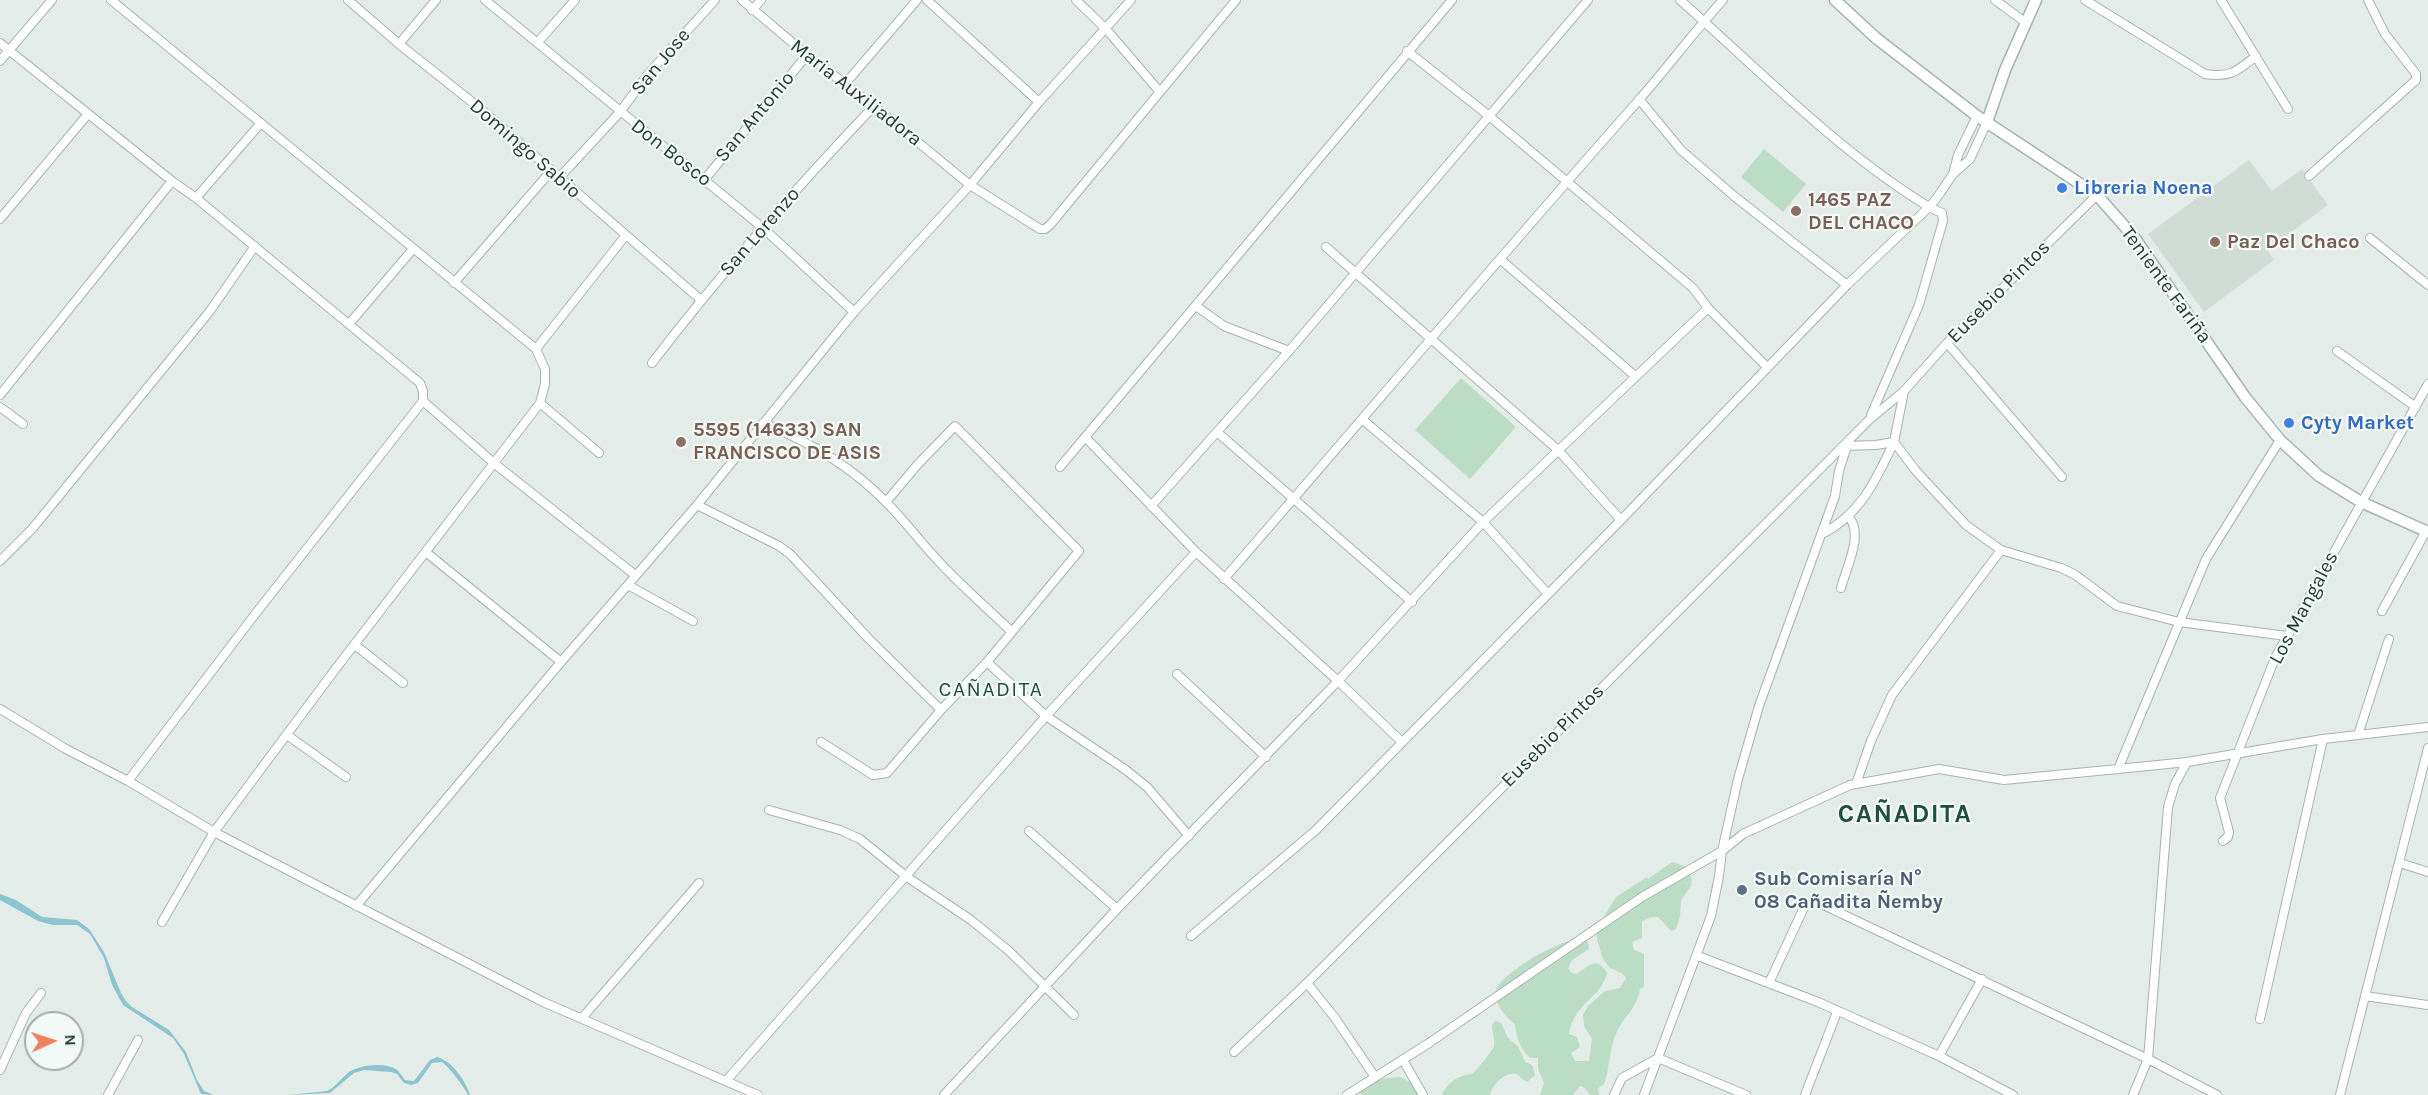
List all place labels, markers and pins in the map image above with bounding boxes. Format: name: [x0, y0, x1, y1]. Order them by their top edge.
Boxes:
place label: Libreria Noena: [2074, 176, 2213, 200]
marker: Libreria Noena: [2055, 181, 2069, 195]
place label: 1465 PAZ DEL CHACO: [1808, 188, 1914, 235]
marker: 1465 PAZ DEL CHACO: [1789, 204, 1803, 218]
place label: Paz Del Chaco: [2227, 230, 2359, 254]
marker: Paz Del Chaco: [2208, 235, 2222, 249]
place label: Cyty Market: [2301, 411, 2414, 435]
marker: Cyty Market: [2282, 416, 2296, 430]
place label: 5595 (14633) SAN FRANCISCO DE ASIS: [693, 418, 881, 465]
marker: 5595 (14633) SAN FRANCISCO DE ASIS: [674, 435, 688, 449]
place label: Sub Comisaría N° 08 Cañadita Ñemby: [1754, 867, 1943, 914]
marker: Sub Comisaría N° 08 Cañadita Ñemby: [1735, 883, 1749, 897]

